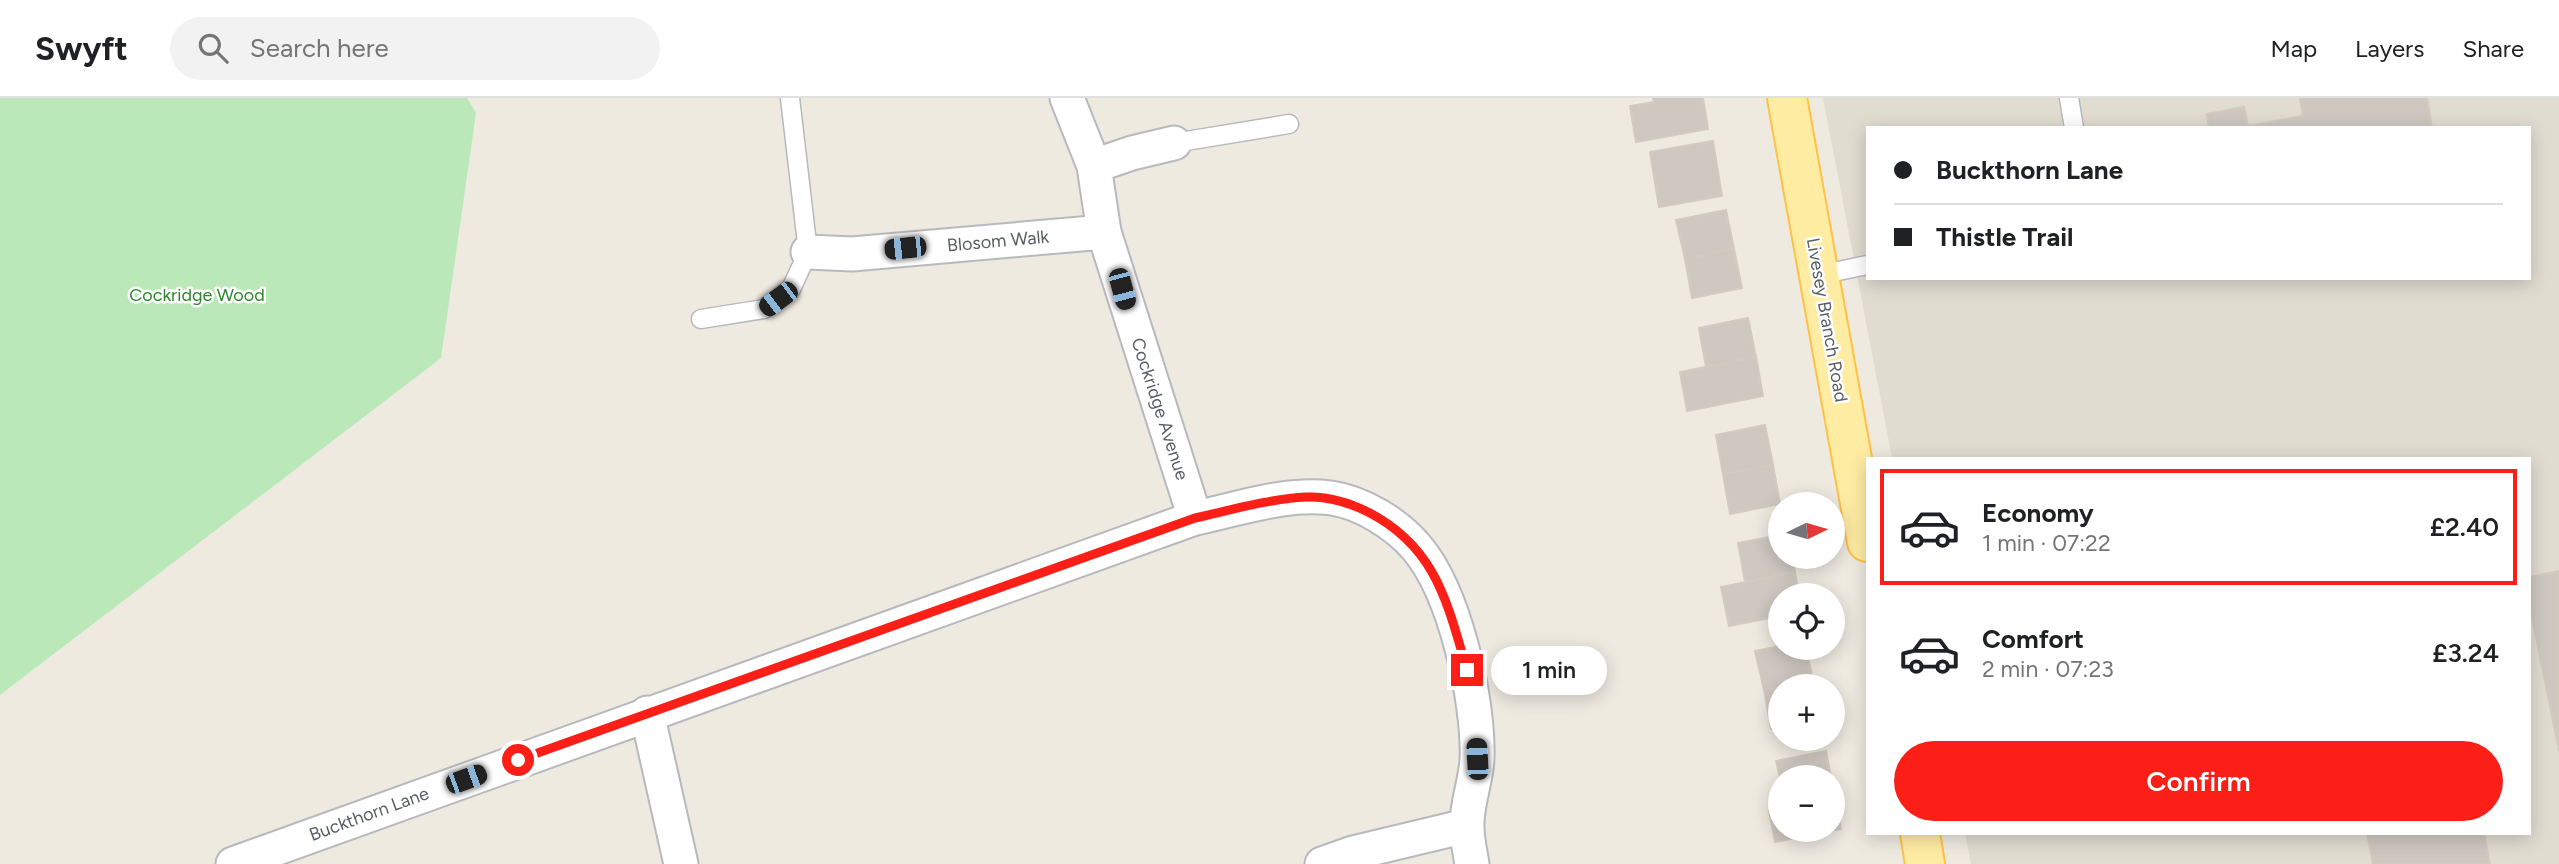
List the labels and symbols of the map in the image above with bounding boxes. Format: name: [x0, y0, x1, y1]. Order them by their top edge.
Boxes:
street label: Blosom Walk: [946, 226, 1050, 256]
car: [884, 235, 927, 261]
street label: Livesey Branch Road: [1802, 236, 1852, 404]
car: [1107, 266, 1138, 312]
car: [755, 278, 802, 320]
park label: Cockridge Wood: [129, 284, 265, 306]
street label: Cockridge Avenue: [1127, 335, 1193, 483]
north arrow: [1768, 492, 1844, 569]
callout: 1 min: [1492, 646, 1607, 694]
route end: [1451, 654, 1483, 686]
car: [1466, 737, 1489, 781]
route start: [502, 744, 534, 776]
car: [443, 762, 490, 796]
street label: Buckthorn Lane: [306, 782, 432, 846]

